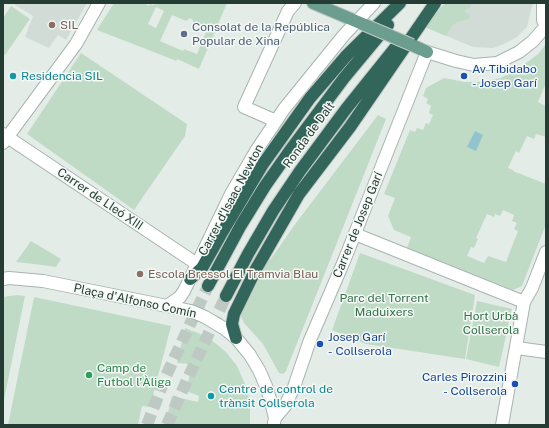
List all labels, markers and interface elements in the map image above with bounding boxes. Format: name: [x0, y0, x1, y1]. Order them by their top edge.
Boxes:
place label: SIL: [60, 18, 78, 32]
marker: SIL: [47, 20, 57, 30]
place label: Consolat de la República Popular de Xina: [192, 20, 330, 48]
marker: Consolat de la República Popular de Xina: [179, 29, 189, 39]
place label: Av Tibidabo - Josep Garí: [472, 62, 537, 90]
place label: Residencia SIL: [21, 69, 103, 83]
marker: Residencia SIL: [8, 71, 18, 81]
marker: Av Tibidabo - Josep Garí: [459, 71, 469, 81]
street label: Ronda de Dalt: [280, 99, 338, 171]
street label: Carrer d'Isaac Newton: [196, 142, 266, 258]
street label: Carrer de Lleó XIII: [54, 165, 146, 233]
street label: Carrer de Josep Garí: [330, 170, 386, 280]
place label: Escola Bressol El Tramvia Blau: [148, 267, 318, 281]
marker: Escola Bressol El Tramvia Blau: [135, 269, 145, 279]
street label: Plaça d'Alfonso Comín: [72, 281, 198, 321]
park label: Parc del Torrent Maduixers: [339, 291, 429, 319]
park label: Hort Urbà Collserola: [463, 309, 519, 337]
place label: Josep Garí - Collserola: [328, 330, 392, 358]
marker: Josep Garí - Collserola: [315, 339, 325, 349]
place label: Camp de Futbol l'Àliga: [97, 361, 171, 389]
marker: Camp de Futbol l'Àliga: [84, 370, 94, 380]
place label: Carles Pirozzini - Collserola: [422, 370, 507, 398]
marker: Carles Pirozzini - Collserola: [510, 379, 520, 389]
place label: Centre de control de trànsit Collserola: [219, 382, 333, 410]
marker: Centre de control de trànsit Collserola: [206, 391, 216, 401]

